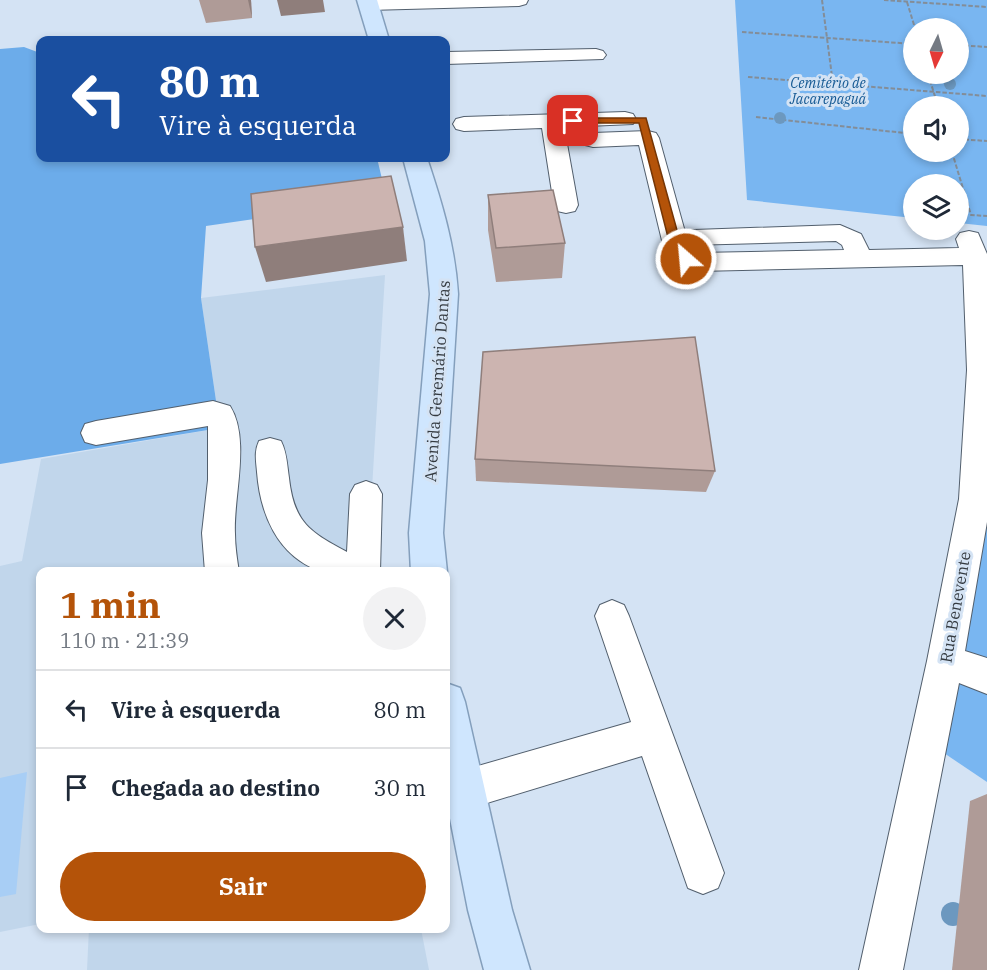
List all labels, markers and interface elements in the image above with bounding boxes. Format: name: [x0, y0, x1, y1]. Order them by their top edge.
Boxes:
north arrow: [903, 18, 969, 84]
map controls: [903, 18, 969, 240]
text: 80 m: [159, 54, 260, 109]
icon: left: [60, 60, 138, 138]
park label: Cemitério de Jacarepaguá: [789, 74, 867, 108]
pin: [547, 95, 598, 146]
button: sound: [903, 96, 969, 162]
icon: arrive: [556, 104, 589, 137]
text: Vire à esquerda: [159, 107, 357, 142]
button: layers: [903, 174, 969, 240]
position arrow: [654, 227, 718, 291]
street label: Avenida Geremário Dantas: [420, 280, 454, 482]
street label: Rua Benevente: [935, 550, 975, 664]
text: 1 min: [60, 581, 161, 628]
button: close: [363, 587, 426, 650]
text: 110 m · 21:39: [60, 627, 189, 654]
icon: left: [60, 693, 93, 726]
text: Vire à esquerda: [111, 695, 281, 724]
text: 80 m: [374, 695, 426, 724]
icon: arrive: [60, 771, 93, 804]
text: Chegada ao destino: [111, 773, 320, 802]
text: 30 m: [374, 773, 426, 802]
button: Sair: [60, 852, 426, 921]

